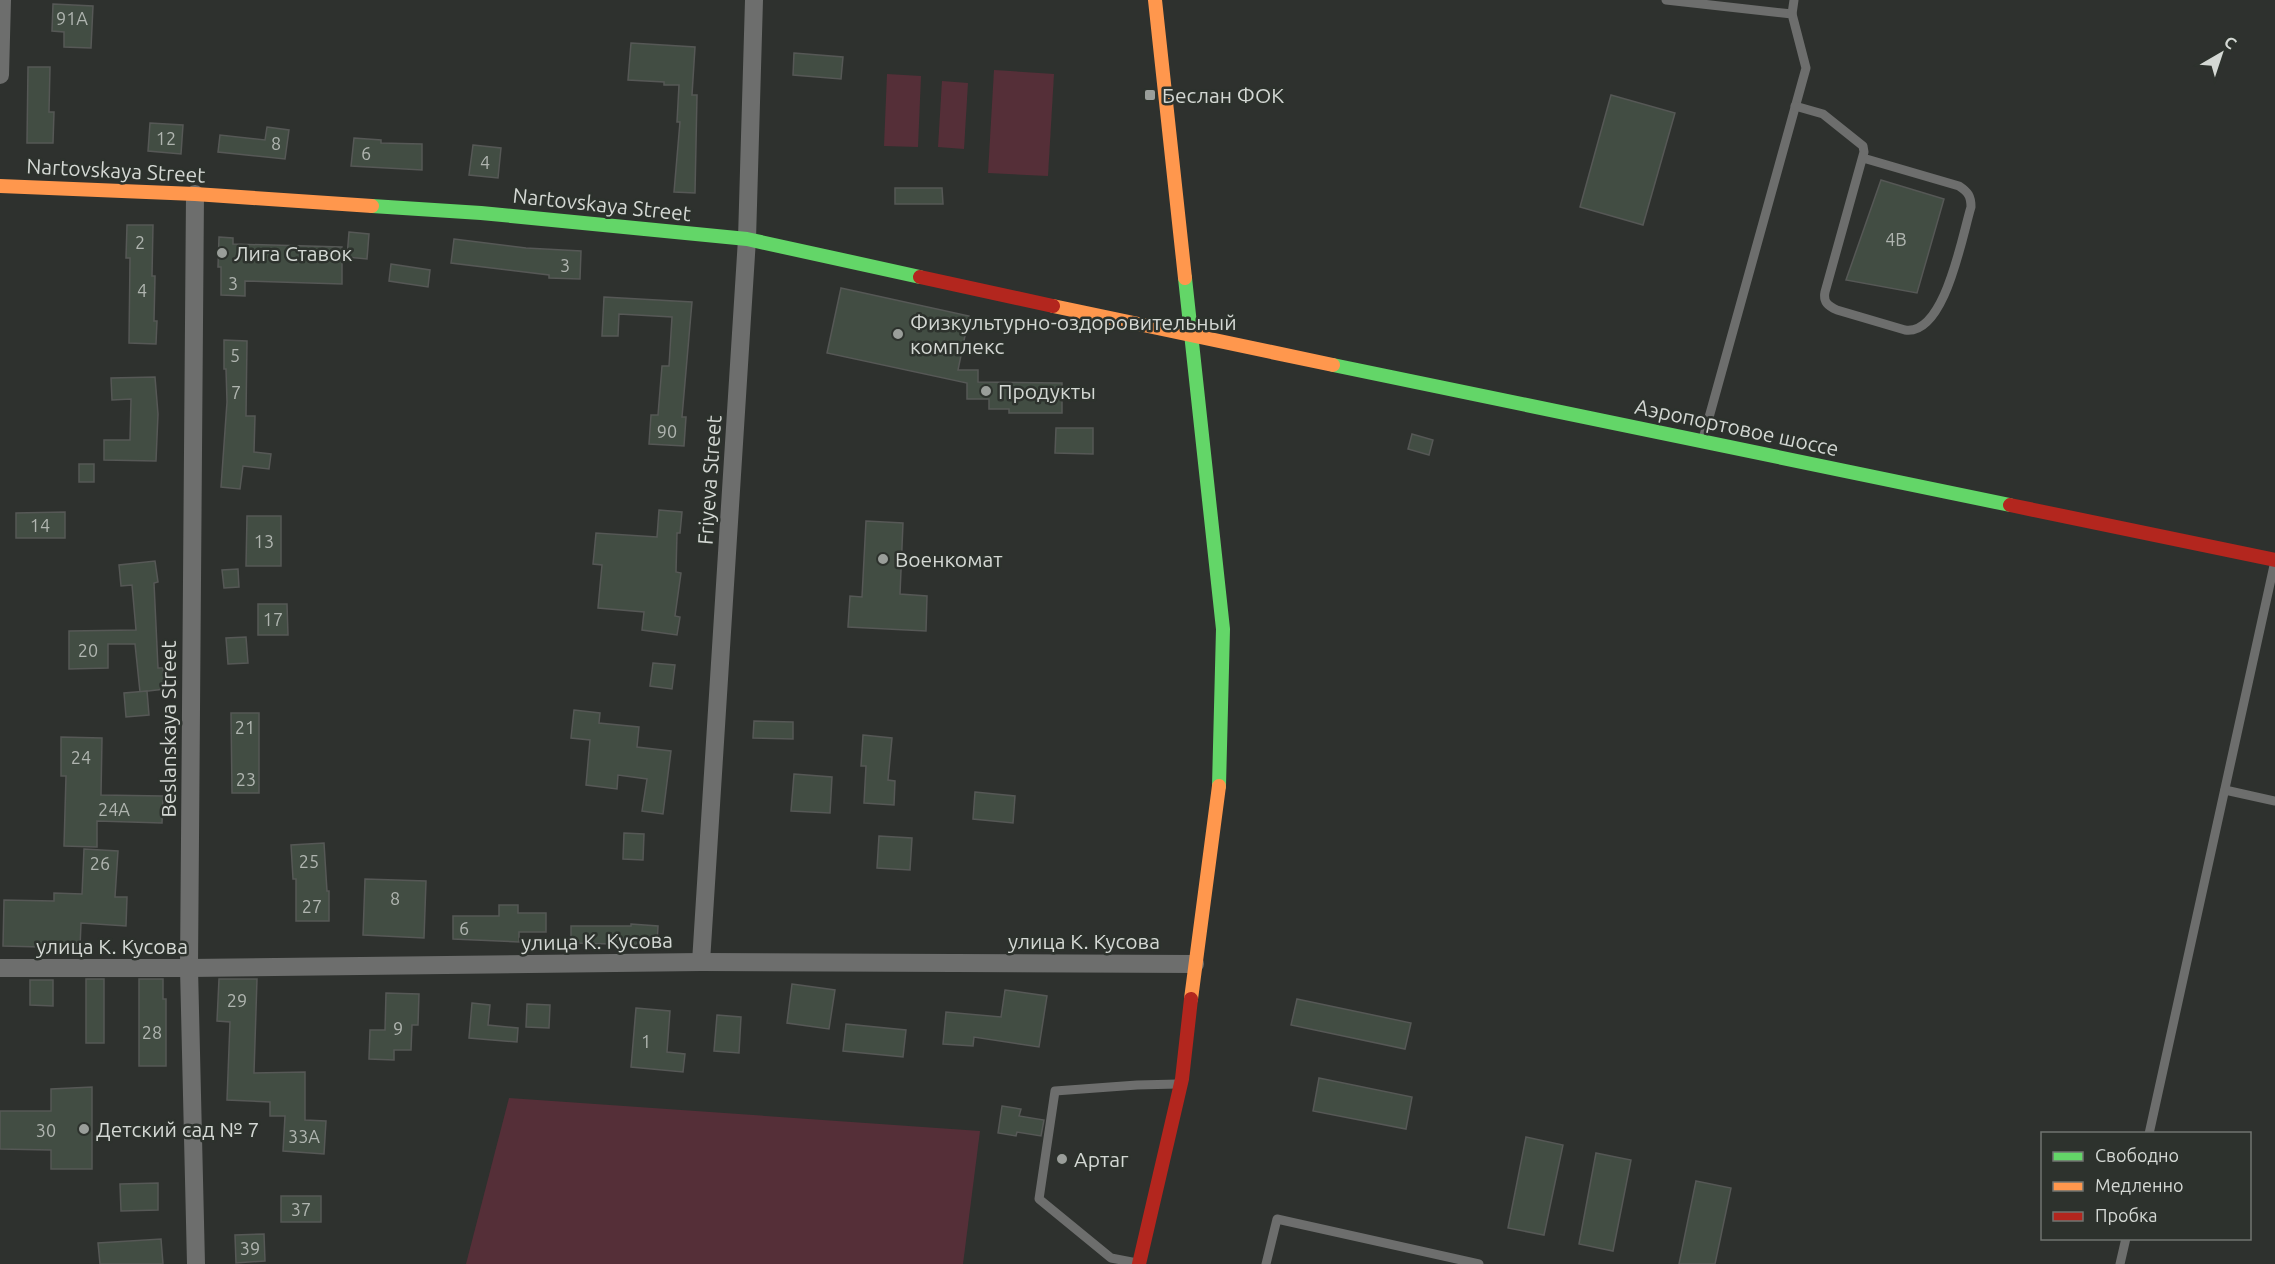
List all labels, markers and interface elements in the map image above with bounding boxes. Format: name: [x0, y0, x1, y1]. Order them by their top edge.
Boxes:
house number: 91А: [56, 8, 88, 28]
north arrow: [2191, 24, 2251, 84]
text: С: [2221, 32, 2240, 53]
place label: Беслан ФОК: [1162, 83, 1284, 107]
marker: Беслан ФОК: [1143, 88, 1157, 102]
house number: 12: [156, 128, 176, 148]
house number: 8: [271, 133, 281, 153]
house number: 6: [361, 143, 371, 163]
house number: 4: [480, 152, 490, 172]
street label: Nartovskaya Street: [26, 153, 206, 187]
street label: Nartovskaya Street: [512, 183, 692, 225]
house number: 4В: [1885, 229, 1907, 249]
house number: 2: [135, 232, 145, 252]
place label: Лига Ставок: [234, 241, 352, 265]
marker: Лига Ставок: [215, 246, 229, 260]
house number: 3: [560, 255, 570, 275]
house number: 3: [228, 273, 238, 293]
house number: 4: [137, 280, 147, 300]
place label: Физкультурно-оздоровительный комплекс: [910, 310, 1237, 358]
marker: Физкультурно-оздоровительный комплекс: [891, 327, 905, 341]
house number: 5: [230, 345, 240, 365]
place label: Продукты: [998, 379, 1096, 403]
house number: 7: [231, 382, 241, 402]
marker: Продукты: [979, 384, 993, 398]
street label: Аэропортовое шоссе: [1633, 394, 1841, 460]
street label: Friyeva Street: [693, 414, 725, 546]
house number: 90: [657, 421, 677, 441]
house number: 14: [30, 515, 50, 535]
house number: 13: [254, 531, 274, 551]
place label: Военкомат: [895, 547, 1003, 571]
marker: Военкомат: [876, 552, 890, 566]
house number: 17: [263, 609, 283, 629]
house number: 20: [78, 640, 98, 660]
street label: Beslanskaya Street: [156, 640, 180, 818]
house number: 21: [235, 717, 255, 737]
house number: 24: [71, 747, 91, 767]
house number: 23: [236, 769, 256, 789]
house number: 24А: [98, 799, 130, 819]
house number: 25: [299, 851, 319, 871]
house number: 26: [90, 853, 110, 873]
house number: 8: [390, 888, 400, 908]
house number: 27: [302, 896, 322, 916]
house number: 6: [459, 918, 469, 938]
street label: улица К. Кусова: [521, 928, 673, 954]
street label: улица К. Кусова: [1008, 929, 1160, 953]
street label: улица К. Кусова: [36, 934, 188, 958]
house number: 29: [227, 990, 247, 1010]
house number: 9: [393, 1018, 403, 1038]
house number: 28: [142, 1022, 162, 1042]
house number: 1: [641, 1031, 651, 1051]
place label: Детский сад № 7: [96, 1117, 259, 1141]
house number: 30: [36, 1120, 56, 1140]
marker: Детский сад № 7: [77, 1122, 91, 1136]
house number: 33А: [288, 1126, 320, 1146]
legend: [2041, 1132, 2251, 1240]
text: Свободно: [2095, 1145, 2179, 1165]
place label: Артаг: [1074, 1147, 1129, 1171]
marker: Артаг: [1055, 1152, 1069, 1166]
text: Медленно: [2095, 1175, 2184, 1195]
house number: 37: [291, 1199, 311, 1219]
text: Пробка: [2095, 1205, 2158, 1225]
house number: 39: [240, 1238, 260, 1258]

